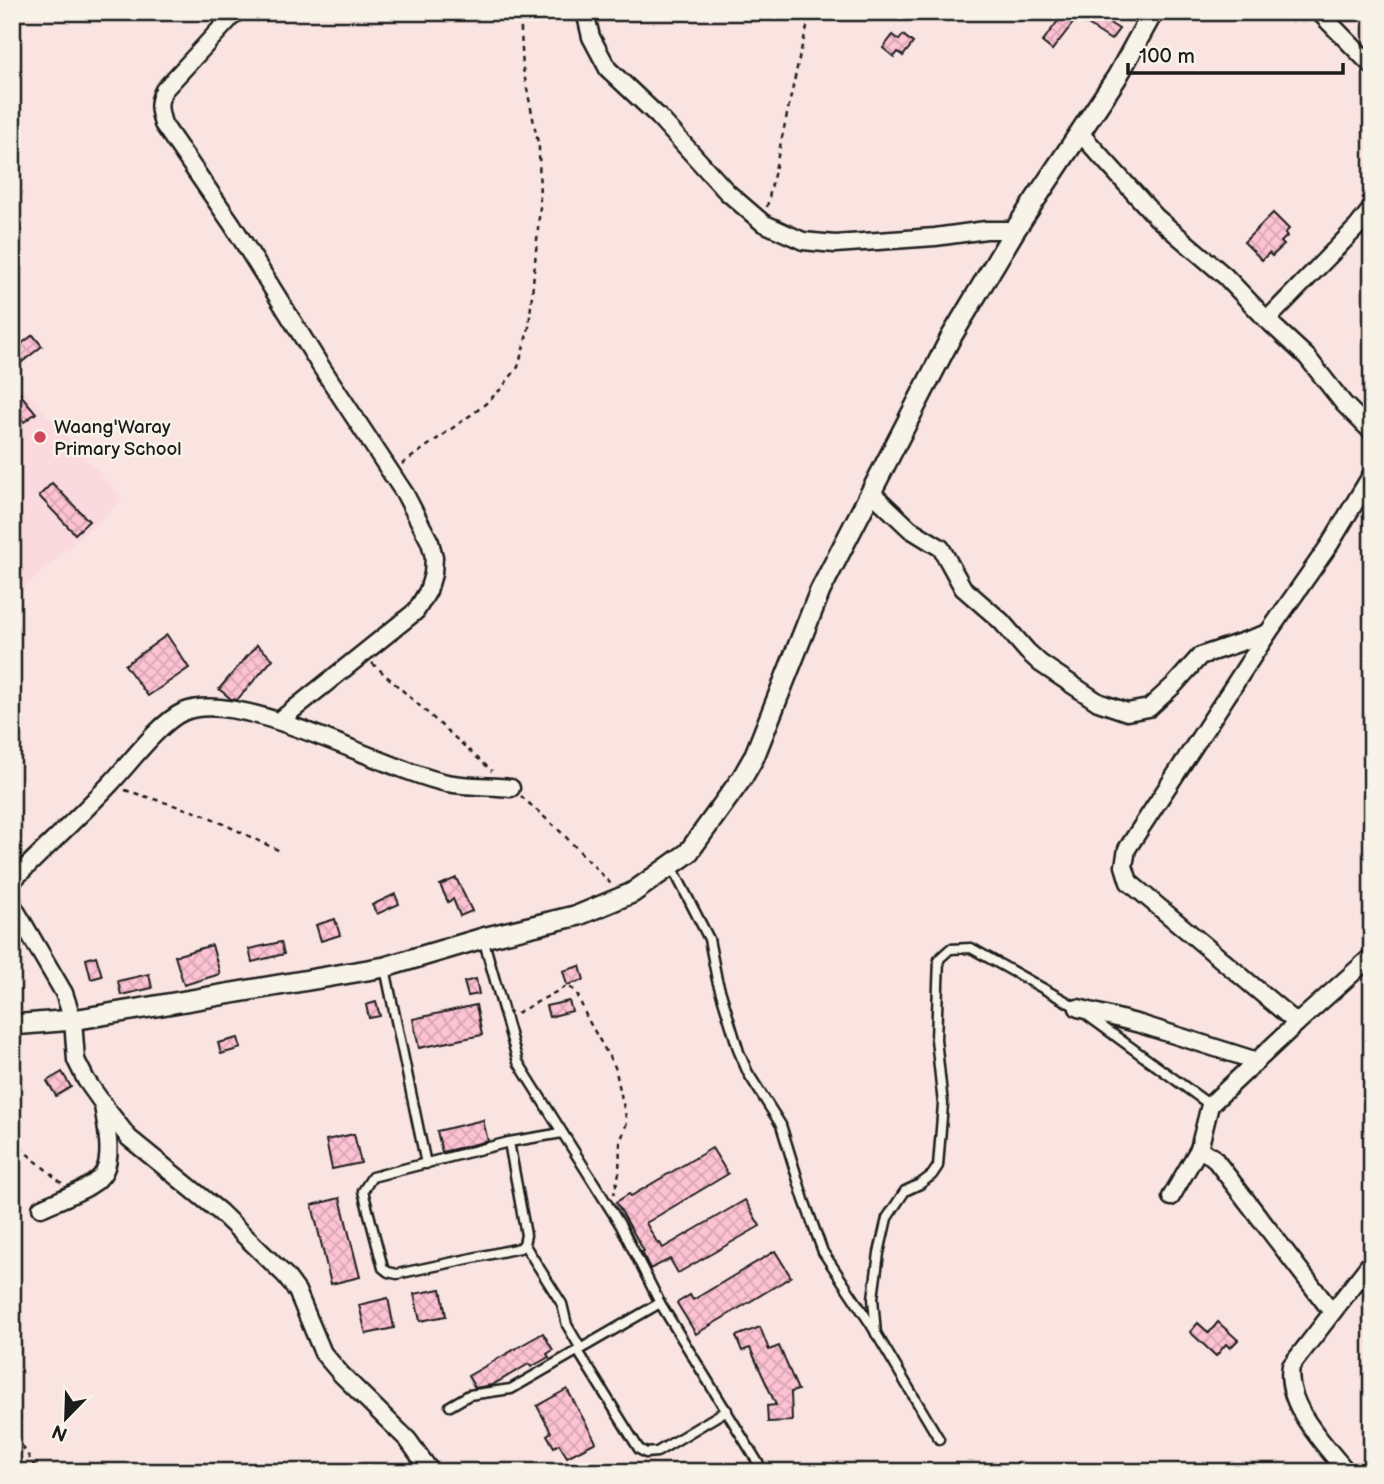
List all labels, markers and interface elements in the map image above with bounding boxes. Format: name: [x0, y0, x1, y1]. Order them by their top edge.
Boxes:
scale bar: [1128, 32, 1344, 76]
text: 100 m: [1139, 44, 1195, 69]
place label: Waang'Waray Primary School: [54, 416, 182, 461]
marker: Waang'Waray Primary School: [32, 429, 48, 445]
north arrow: [32, 1382, 102, 1452]
text: N: [49, 1419, 71, 1446]

